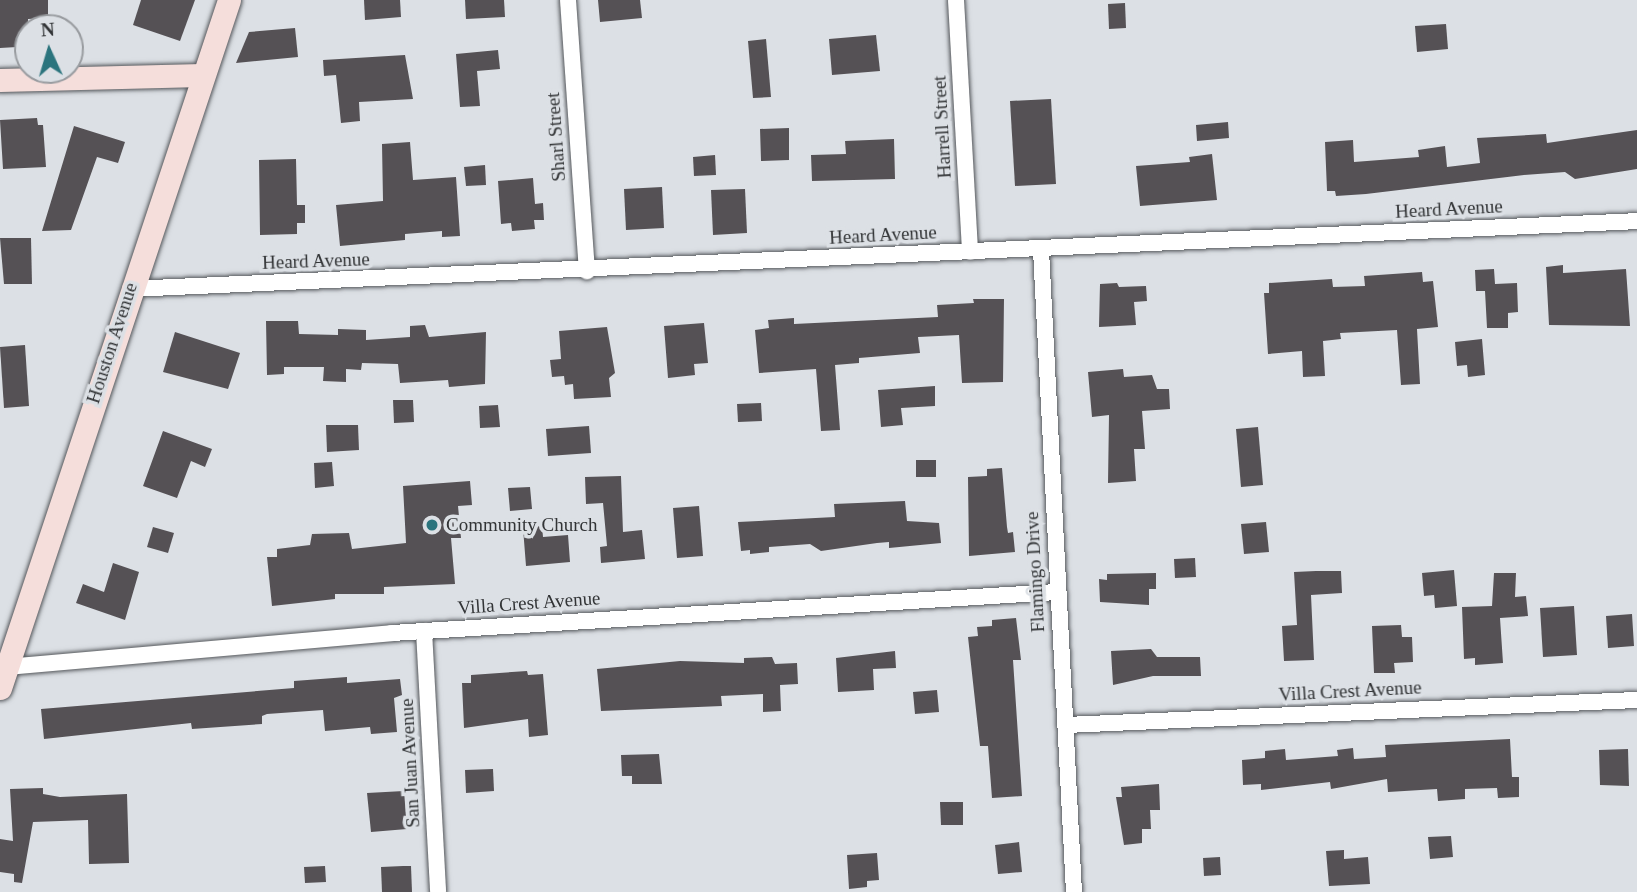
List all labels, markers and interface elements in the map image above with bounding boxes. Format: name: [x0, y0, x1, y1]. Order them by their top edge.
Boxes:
north arrow: [14, 14, 84, 84]
text: N: [40, 19, 55, 41]
street label: Harrell Street: [928, 75, 956, 179]
street label: Sharl Street: [542, 92, 570, 182]
street label: Heard Avenue: [1394, 195, 1504, 223]
street label: Heard Avenue: [828, 221, 938, 249]
street label: Heard Avenue: [261, 248, 371, 274]
street label: Houston Avenue: [82, 279, 142, 407]
street label: Flamingo Drive: [1020, 511, 1050, 633]
place label: Community Church: [446, 514, 597, 536]
marker: Community Church: [424, 517, 440, 533]
street label: Villa Crest Avenue: [456, 587, 602, 619]
street label: Villa Crest Avenue: [1277, 676, 1423, 706]
street label: San Juan Avenue: [395, 697, 425, 829]

